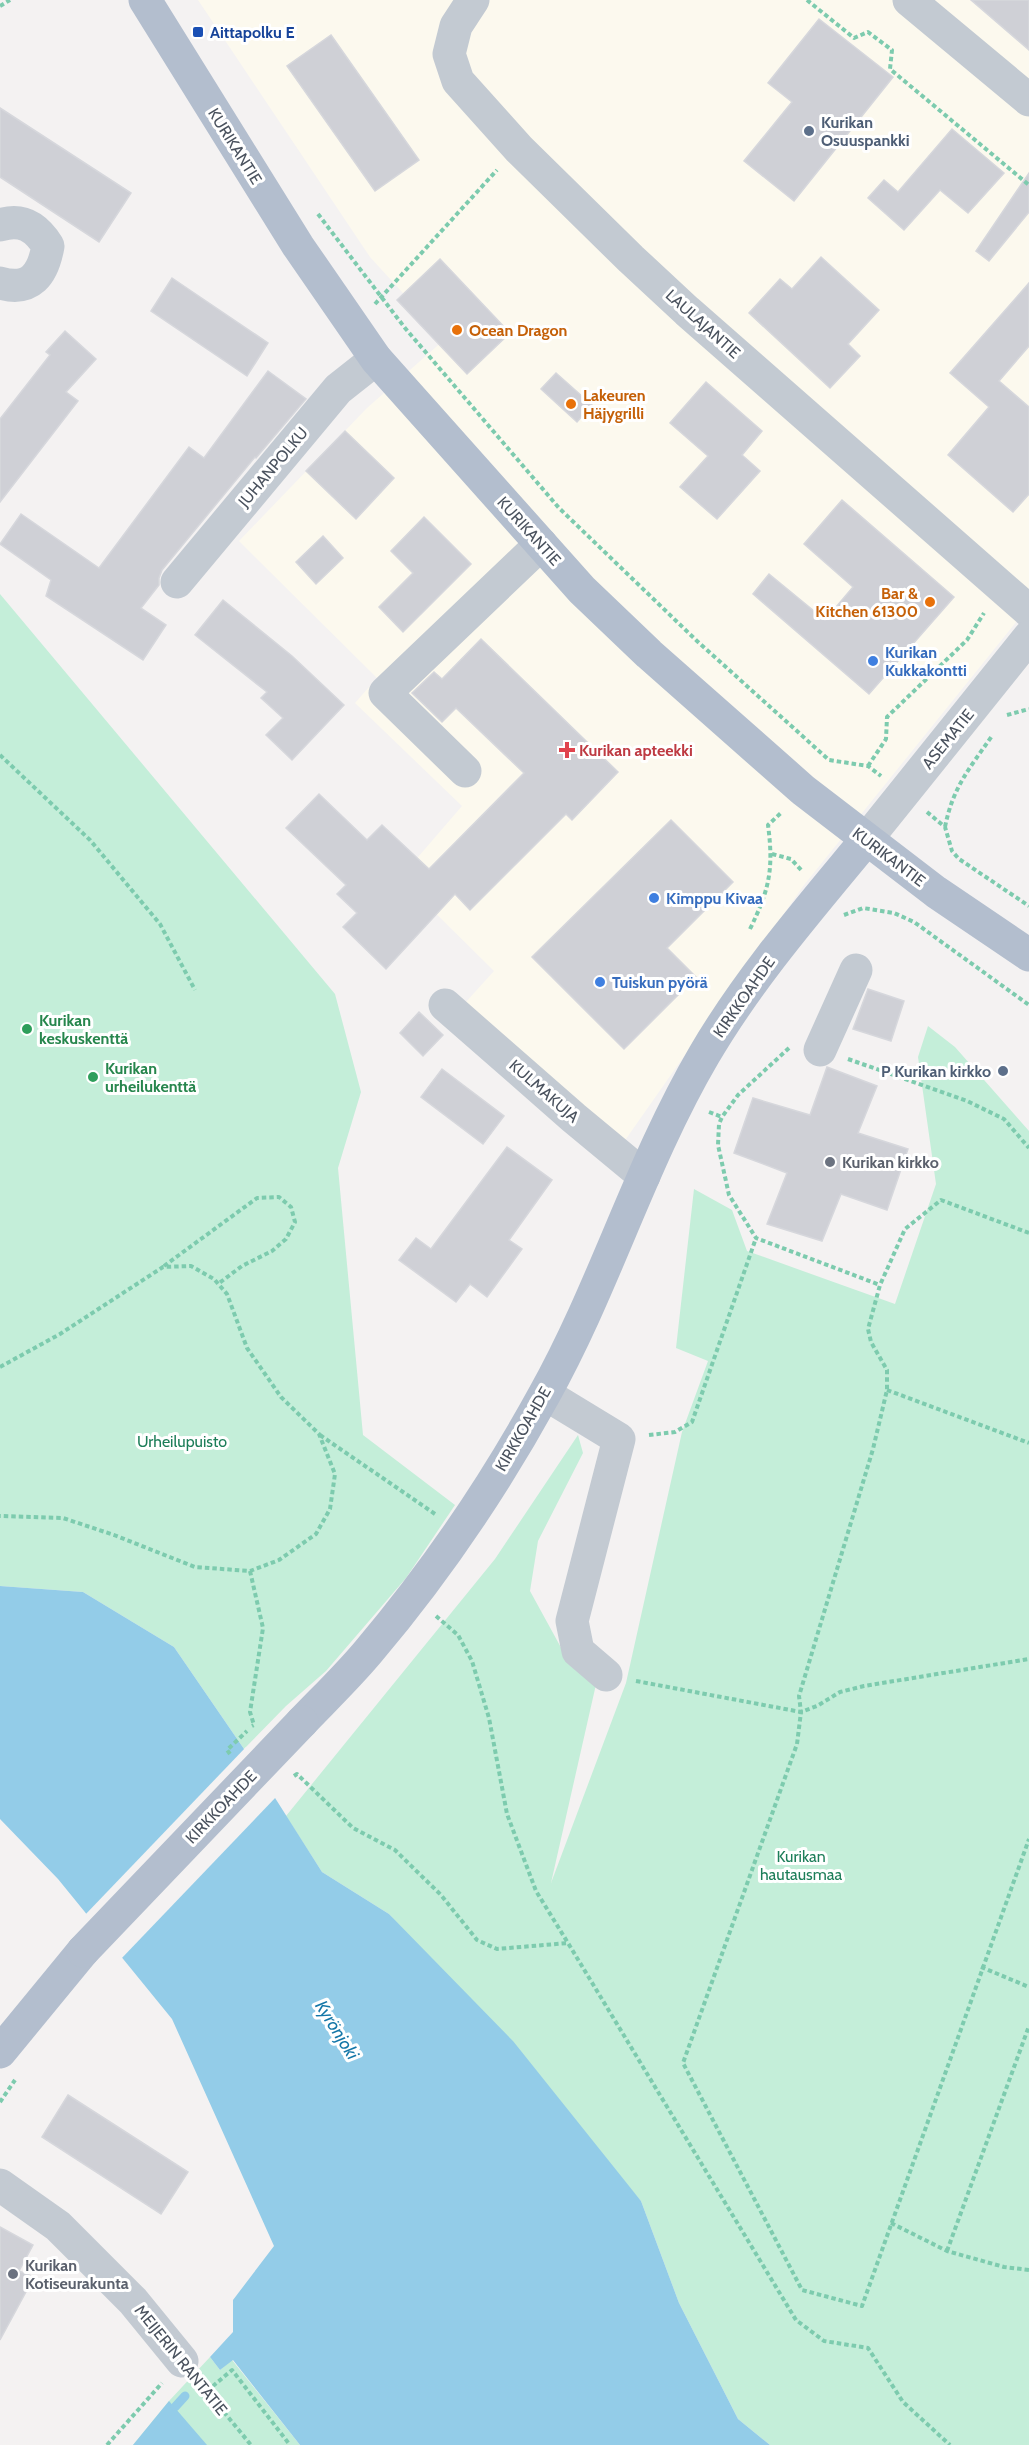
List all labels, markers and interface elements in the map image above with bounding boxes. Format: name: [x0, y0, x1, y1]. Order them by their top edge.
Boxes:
place label: Aittapolku E: [210, 23, 295, 42]
marker: Aittapolku E: [191, 25, 205, 39]
street label: KURIKANTIE: [204, 104, 266, 188]
place label: Kurikan Osuuspankki: [821, 113, 910, 150]
marker: Kurikan Osuuspankki: [802, 124, 816, 138]
street label: LAULAJANTIE: [662, 286, 744, 363]
place label: Ocean Dragon: [469, 321, 567, 340]
marker: Ocean Dragon: [450, 323, 464, 337]
place label: Lakeuren Häjygrilli: [583, 386, 646, 423]
marker: Lakeuren Häjygrilli: [564, 397, 578, 411]
street label: JUHANPOLKU: [234, 423, 312, 511]
street label: KURIKANTIE: [493, 493, 565, 569]
place label: Bar & Kitchen 61300: [815, 584, 918, 621]
marker: Bar & Kitchen 61300: [923, 595, 937, 609]
place label: Kurikan Kukkakontti: [885, 643, 967, 680]
marker: Kurikan Kukkakontti: [866, 654, 880, 668]
street label: ASEMATIE: [918, 705, 978, 773]
place label: Kurikan apteekki: [579, 741, 693, 760]
marker: Kurikan apteekki: [560, 743, 574, 757]
street label: KURIKANTIE: [849, 824, 929, 891]
place label: Kimppu Kivaa: [666, 889, 763, 908]
marker: Kimppu Kivaa: [647, 891, 661, 905]
street label: KIRKKOAHDE: [709, 953, 779, 1041]
place label: Tuiskun pyörä: [612, 973, 708, 992]
marker: Tuiskun pyörä: [593, 975, 607, 989]
place label: Kurikan keskuskenttä: [39, 1011, 128, 1048]
marker: Kurikan keskuskenttä: [20, 1022, 34, 1036]
street label: KULMAKUJA: [505, 1056, 583, 1126]
place label: Kurikan urheilukenttä: [105, 1059, 196, 1096]
place label: P Kurikan kirkko: [881, 1062, 991, 1081]
marker: P Kurikan kirkko: [996, 1064, 1010, 1078]
marker: Kurikan urheilukenttä: [86, 1070, 100, 1084]
place label: Kurikan kirkko: [842, 1153, 939, 1172]
marker: Kurikan kirkko: [823, 1155, 837, 1169]
street label: KIRKKOAHDE: [491, 1383, 555, 1475]
park label: Urheilupuisto: [137, 1432, 227, 1451]
street label: KIRKKOAHDE: [181, 1766, 261, 1847]
park label: Kurikan hautausmaa: [760, 1847, 842, 1884]
water label: Kyrönjoki: [310, 1996, 364, 2065]
place label: Kurikan Kotiseurakunta: [25, 2256, 129, 2293]
marker: Kurikan Kotiseurakunta: [6, 2267, 20, 2281]
street label: MEIJERIN RANTATIE: [131, 2301, 231, 2419]

